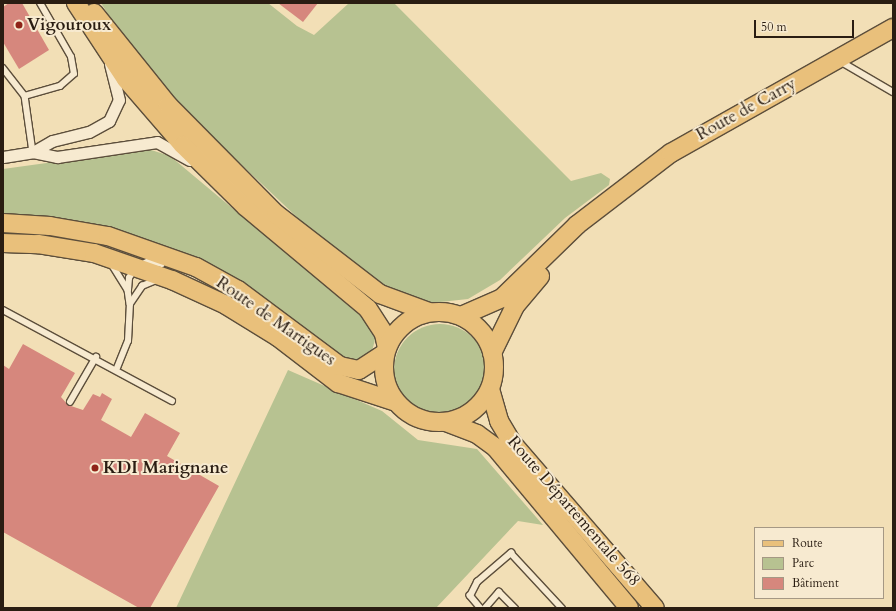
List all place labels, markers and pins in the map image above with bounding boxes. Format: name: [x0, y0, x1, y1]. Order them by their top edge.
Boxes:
place label: Vigouroux: [27, 15, 111, 35]
marker: Vigouroux: [14, 20, 24, 30]
place label: KDI Marignane: [103, 458, 228, 478]
marker: KDI Marignane: [90, 463, 100, 473]

